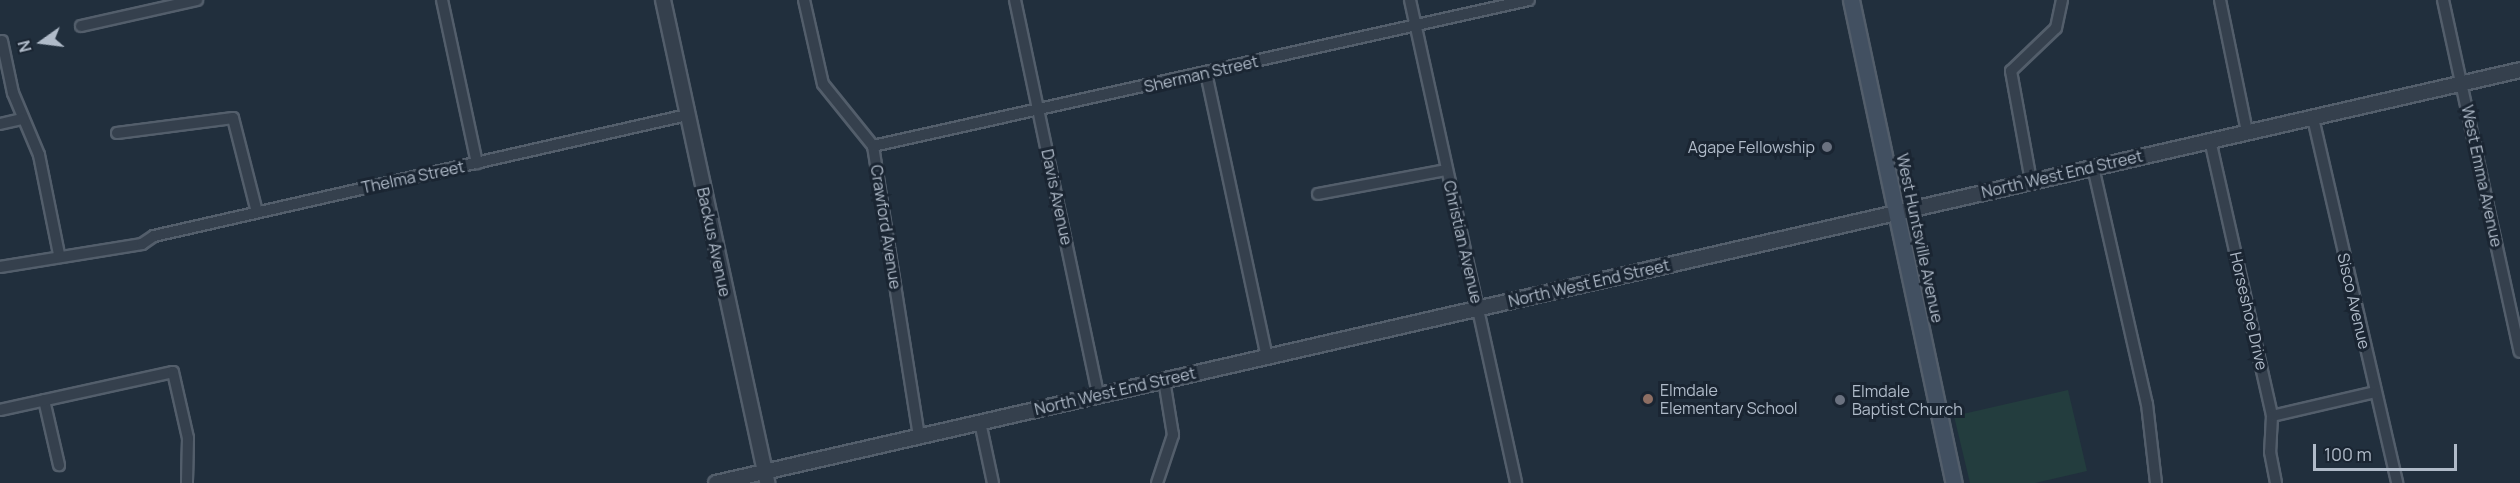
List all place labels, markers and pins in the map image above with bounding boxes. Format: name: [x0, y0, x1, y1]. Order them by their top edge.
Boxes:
place label: Agape Fellowship: [1688, 137, 1815, 157]
marker: Agape Fellowship: [1820, 140, 1834, 154]
place label: Elmdale Elementary School: [1660, 380, 1798, 418]
place label: Elmdale Baptist Church: [1852, 381, 1963, 419]
marker: Elmdale Elementary School: [1641, 392, 1655, 406]
marker: Elmdale Baptist Church: [1833, 393, 1847, 407]

